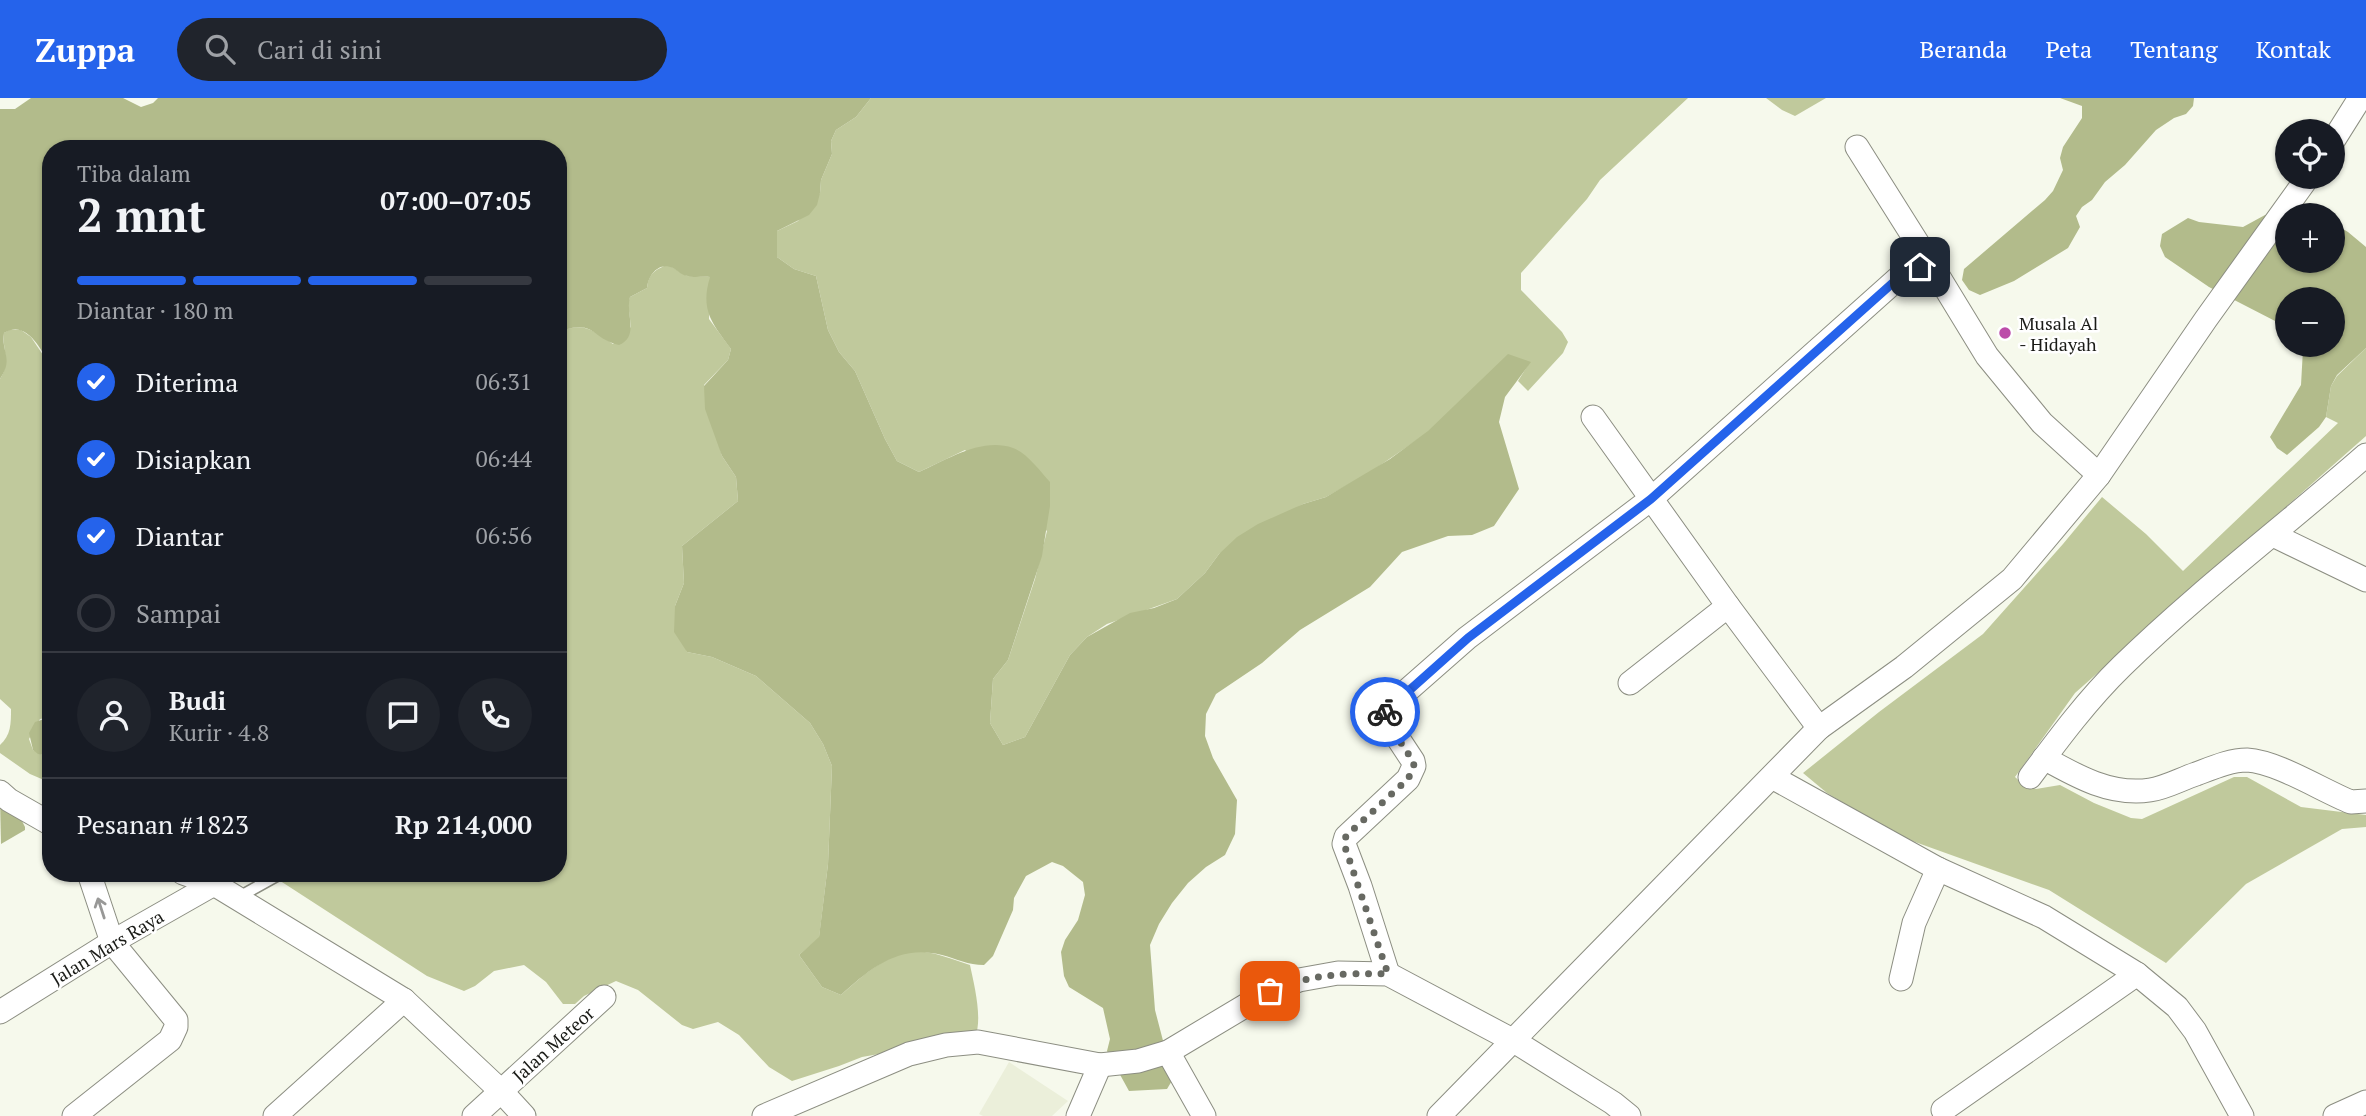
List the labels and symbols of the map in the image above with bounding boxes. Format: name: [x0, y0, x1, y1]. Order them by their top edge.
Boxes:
pin: [1890, 237, 1950, 297]
place label: Musala Al - Hidayah: [2019, 311, 2098, 356]
marker: Musala Al - Hidayah: [1997, 325, 2013, 341]
courier: [1350, 677, 1420, 747]
one-way arrow: [94, 897, 106, 919]
street label: Jalan Mars Raya: [46, 904, 168, 990]
pin: [1240, 961, 1300, 1021]
street label: Jalan Meteor: [507, 1001, 599, 1087]

